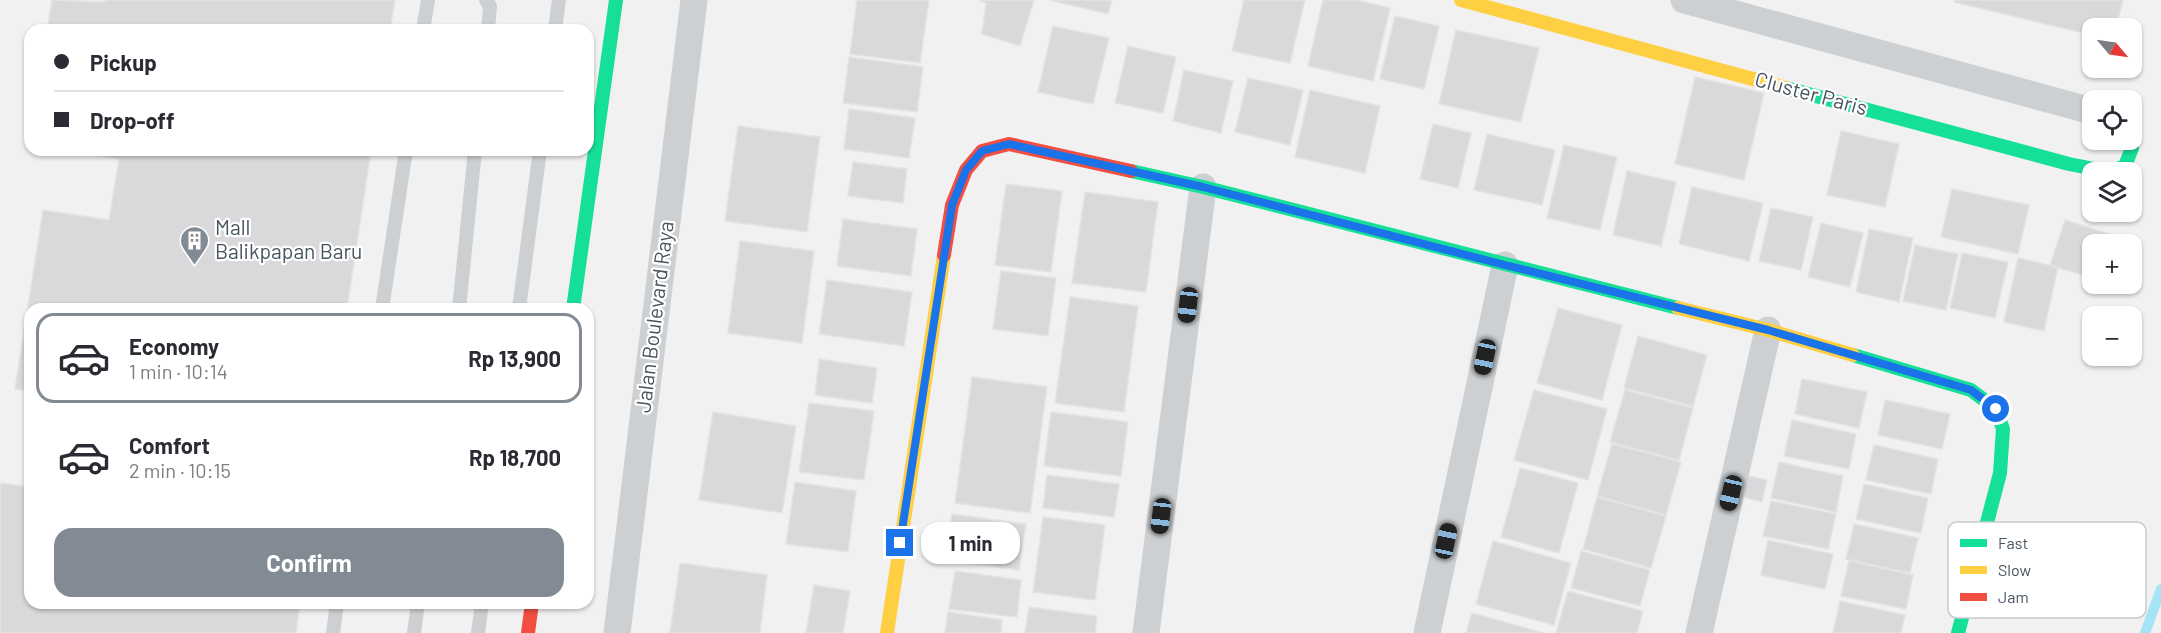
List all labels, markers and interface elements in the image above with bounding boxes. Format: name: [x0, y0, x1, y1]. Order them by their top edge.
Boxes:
north arrow: [2082, 18, 2142, 78]
map controls: [2082, 18, 2142, 366]
text: Pickup: [90, 49, 157, 75]
street label: Cluster Paris: [1752, 66, 1870, 120]
button: locate: [2082, 90, 2142, 150]
text: Drop-off: [90, 107, 174, 133]
button: layers: [2082, 162, 2142, 222]
place label: Mall Balikpapan Baru: [215, 214, 362, 263]
street label: Jalan Boulevard Raya: [629, 220, 678, 414]
building icon: Mall Balikpapan Baru: [178, 224, 210, 266]
button: +: [2082, 234, 2142, 294]
car: [1177, 286, 1199, 324]
button: −: [2082, 306, 2142, 366]
icon: car: [57, 331, 111, 385]
text: Economy: [129, 333, 219, 359]
car: [1472, 338, 1498, 376]
text: Rp 13,900: [468, 345, 561, 371]
text: 1 min · 10:14: [129, 359, 228, 383]
route start: [1982, 395, 2009, 422]
icon: car: [57, 430, 111, 484]
text: Comfort: [129, 432, 210, 458]
text: Rp 18,700: [469, 444, 561, 470]
text: 2 min · 10:15: [129, 458, 231, 482]
car: [1718, 473, 1744, 513]
car: [1150, 497, 1172, 535]
callout: 1 min: [921, 522, 1020, 564]
car: [1433, 522, 1459, 560]
legend: [1948, 522, 2146, 618]
button: Confirm: [54, 528, 564, 597]
route end: [886, 529, 913, 556]
text: 1 min: [949, 531, 992, 555]
text: Fast: [1998, 533, 2028, 552]
text: Slow: [1998, 560, 2031, 579]
text: Jam: [1998, 587, 2029, 606]

